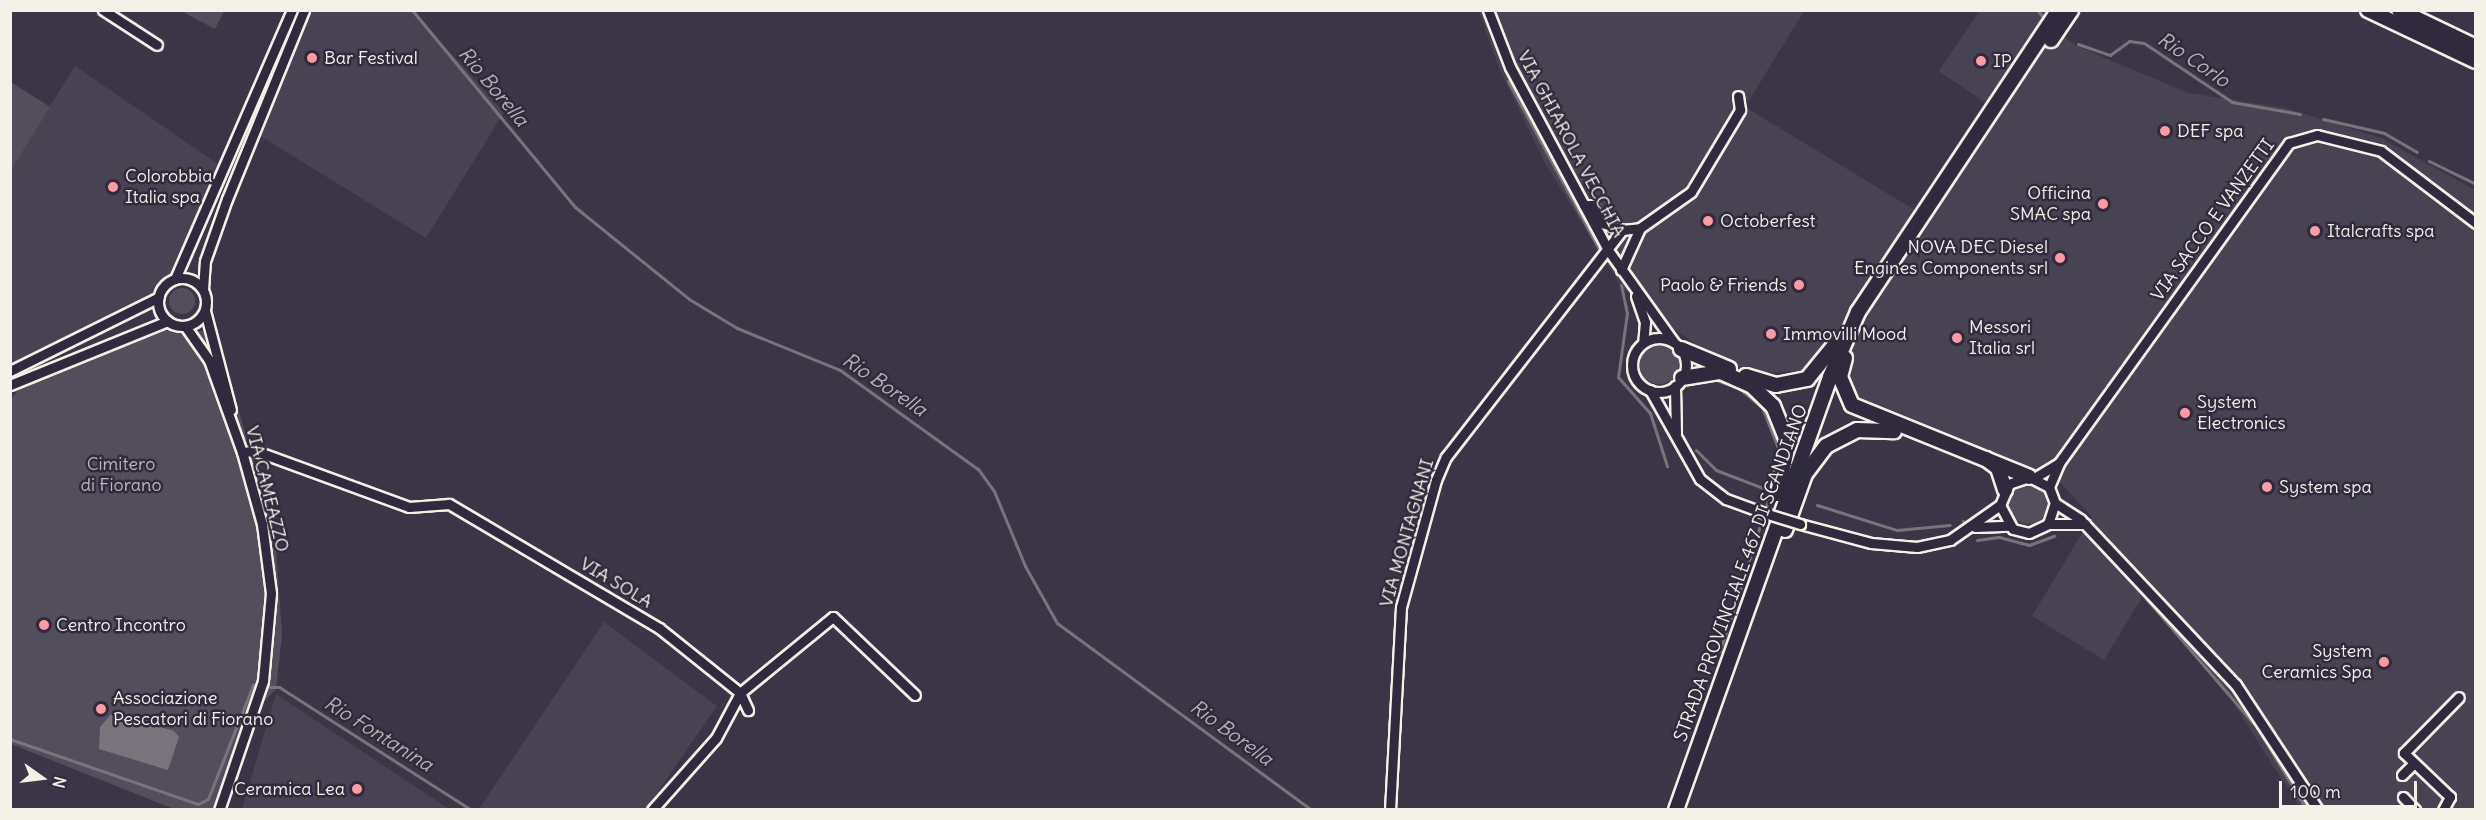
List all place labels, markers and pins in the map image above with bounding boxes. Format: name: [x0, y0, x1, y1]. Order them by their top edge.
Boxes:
place label: Bar Festival: [324, 47, 418, 69]
place label: IP: [1993, 50, 2012, 72]
marker: Bar Festival: [305, 51, 319, 65]
marker: IP: [1974, 54, 1988, 68]
place label: DEF spa: [2177, 120, 2243, 142]
marker: DEF spa: [2158, 124, 2172, 138]
place label: Colorobbia Italia spa: [125, 166, 212, 208]
marker: Colorobbia Italia spa: [106, 180, 120, 194]
place label: Officina SMAC spa: [2010, 183, 2091, 226]
marker: Officina SMAC spa: [2096, 197, 2110, 211]
place label: Octoberfest: [1720, 210, 1816, 232]
marker: Octoberfest: [1701, 214, 1715, 228]
place label: Italcrafts spa: [2327, 220, 2435, 242]
marker: Italcrafts spa: [2308, 224, 2322, 238]
place label: NOVA DEC Diesel Engines Components srl: [1854, 237, 2048, 280]
marker: NOVA DEC Diesel Engines Components srl: [2053, 251, 2067, 265]
place label: Paolo & Friends: [1660, 274, 1787, 296]
marker: Paolo & Friends: [1792, 278, 1806, 292]
place label: Messori Italia srl: [1969, 317, 2035, 360]
place label: Immovilli Mood: [1783, 323, 1907, 345]
marker: Immovilli Mood: [1764, 327, 1778, 341]
marker: Messori Italia srl: [1950, 331, 1964, 345]
place label: System Electronics: [2197, 392, 2286, 434]
marker: System Electronics: [2178, 406, 2192, 420]
place label: System spa: [2279, 476, 2372, 498]
marker: System spa: [2260, 480, 2274, 494]
place label: Centro Incontro: [56, 614, 186, 636]
marker: Centro Incontro: [37, 618, 51, 632]
place label: System Ceramics Spa: [2262, 641, 2372, 684]
marker: System Ceramics Spa: [2377, 655, 2391, 669]
place label: Associazione Pescatori di Fiorano: [113, 688, 273, 730]
marker: Associazione Pescatori di Fiorano: [94, 702, 108, 716]
place label: Ceramica Lea: [234, 778, 345, 800]
marker: Ceramica Lea: [350, 782, 364, 796]

